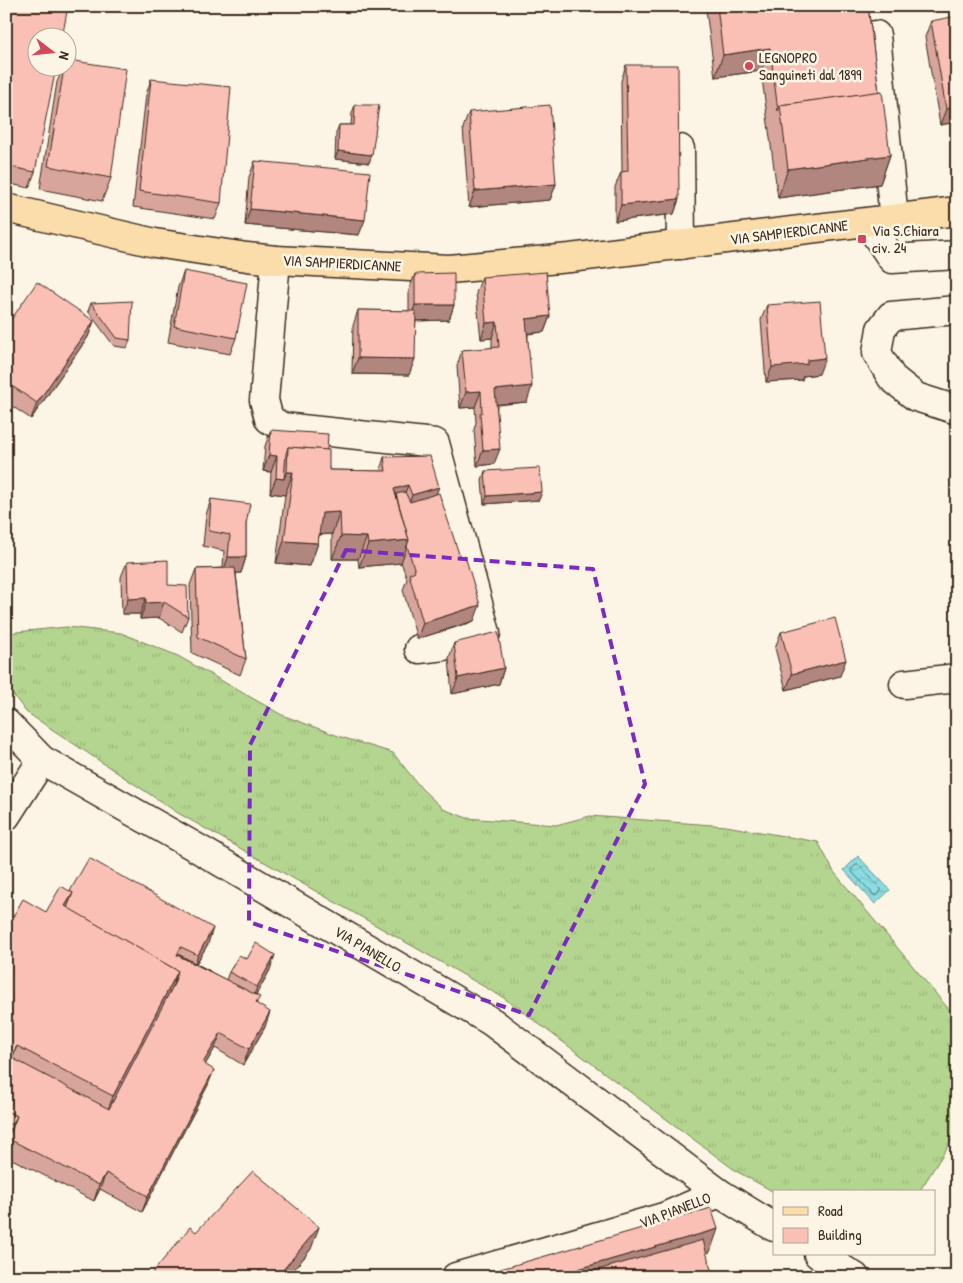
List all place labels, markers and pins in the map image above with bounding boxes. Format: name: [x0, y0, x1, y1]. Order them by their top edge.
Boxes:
place label: LEGNOPRO Sanguineti dal 1899: [759, 47, 862, 85]
marker: LEGNOPRO Sanguineti dal 1899: [743, 60, 755, 72]
place label: Via S.Chiara civ. 24: [872, 220, 939, 258]
marker: Via S.Chiara civ. 24: [856, 233, 868, 245]

